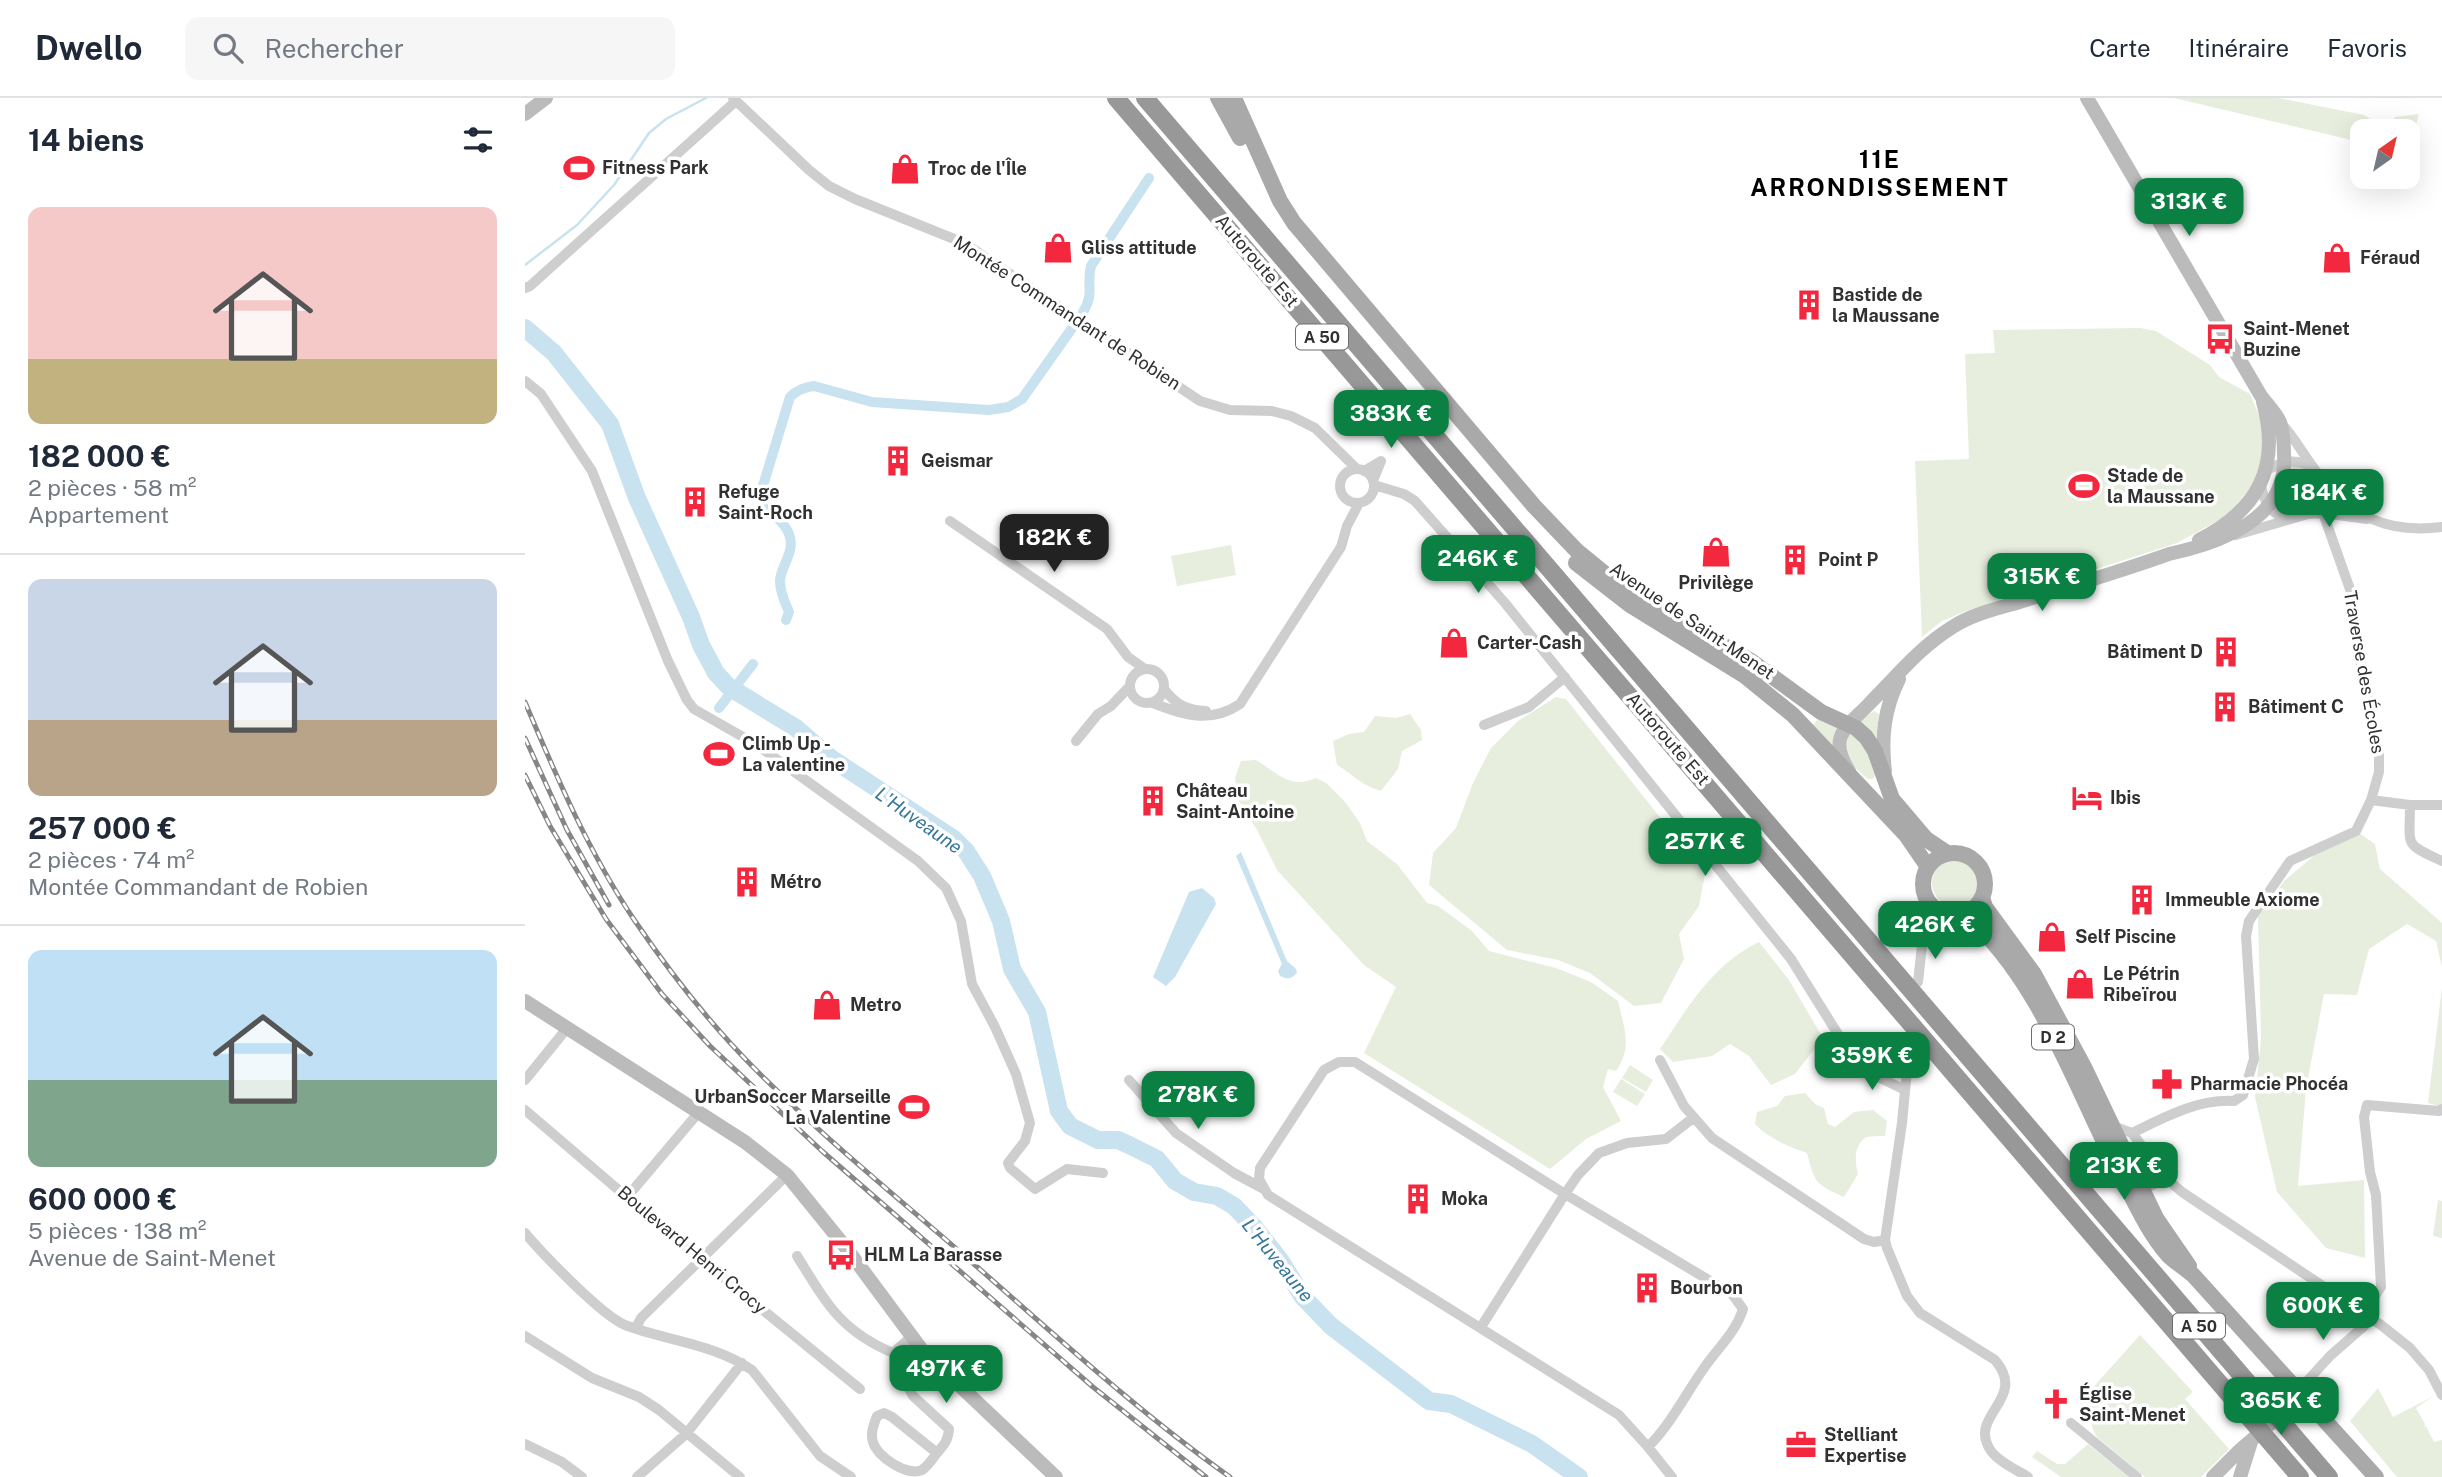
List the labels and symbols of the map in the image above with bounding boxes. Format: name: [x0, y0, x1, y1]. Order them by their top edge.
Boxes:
north arrow: [2350, 119, 2420, 189]
district label: 11E ARRONDISSEMENT: [1750, 145, 2010, 201]
sports icon: Fitness Park: [562, 151, 596, 185]
shop icon: Troc de l'Île: [888, 152, 922, 186]
place label: Fitness Park: [602, 157, 709, 178]
place label: Troc de l'Île: [928, 157, 1027, 179]
pin: 313K €: [2132, 178, 2246, 238]
street label: Autoroute Est: [1212, 210, 1303, 311]
street label: Montée Commandant de Robien: [950, 231, 1185, 394]
shop icon: Gliss attitude: [1041, 231, 1075, 265]
place label: Gliss attitude: [1081, 237, 1197, 258]
shop icon: Féraud: [2320, 241, 2354, 275]
place label: Féraud: [2360, 247, 2420, 268]
place label: Bastide de la Maussane: [1832, 284, 1940, 326]
building icon: Bastide de la Maussane: [1792, 288, 1826, 322]
place label: Saint-Menet Buzine: [2243, 318, 2350, 360]
bus stop icon: Saint-Menet Buzine: [2203, 322, 2237, 356]
road number: A 50: [1296, 325, 1348, 350]
pin: 383K €: [1334, 390, 1448, 450]
building icon: Geismar: [881, 444, 915, 478]
place label: Geismar: [921, 450, 994, 471]
place label: Stade de la Maussane: [2107, 465, 2215, 507]
sports icon: Stade de la Maussane: [2067, 469, 2101, 503]
pin: 184K €: [2272, 470, 2386, 529]
place label: Refuge Saint-Roch: [718, 481, 813, 523]
building icon: Refuge Saint-Roch: [678, 485, 712, 519]
pin: 182K €: [997, 514, 1111, 574]
shop icon: Privilège: [1699, 535, 1733, 569]
pin: 246K €: [1421, 536, 1535, 595]
building icon: Point P: [1778, 543, 1812, 577]
place label: Point P: [1818, 549, 1879, 570]
pin: 315K €: [1985, 554, 2099, 613]
street label: Avenue de Saint-Menet: [1606, 558, 1779, 684]
place label: Privilège: [1678, 572, 1754, 593]
street label: Traverse des Écoles: [2340, 588, 2390, 755]
shop icon: Carter-Cash: [1437, 626, 1471, 660]
place label: Carter-Cash: [1477, 632, 1582, 653]
building icon: Bâtiment D: [2209, 635, 2243, 669]
place label: Bâtiment D: [2107, 641, 2203, 662]
street label: Autoroute Est: [1623, 688, 1714, 789]
building icon: Bâtiment C: [2208, 690, 2242, 724]
place label: Bâtiment C: [2248, 696, 2344, 717]
place label: Climb Up - La valentine: [742, 733, 845, 775]
sports icon: Climb Up - La valentine: [702, 737, 736, 771]
place label: Château Saint-Antoine: [1176, 780, 1294, 822]
hotel icon: Ibis: [2070, 781, 2104, 815]
water label: L'Huveaune: [871, 782, 967, 858]
building icon: Château Saint-Antoine: [1136, 784, 1170, 818]
place label: Ibis: [2110, 787, 2141, 808]
pin: 257K €: [1648, 818, 1762, 878]
building icon: Métro: [730, 865, 764, 899]
place label: Métro: [770, 871, 822, 892]
building icon: Immeuble Axiome: [2125, 883, 2159, 917]
place label: Immeuble Axiome: [2165, 889, 2320, 910]
pin: 426K €: [1878, 902, 1992, 961]
shop icon: Self Piscine: [2035, 920, 2069, 954]
place label: Self Piscine: [2075, 926, 2176, 947]
place label: Le Pétrin Ribeïrou: [2103, 963, 2180, 1005]
shop icon: Le Pétrin Ribeïrou: [2063, 967, 2097, 1001]
shop icon: Metro: [810, 988, 844, 1022]
place label: Metro: [850, 994, 902, 1015]
road number: D 2: [2032, 1024, 2074, 1049]
pin: 359K €: [1815, 1032, 1929, 1092]
pharmacy icon: Pharmacie Phocéa: [2150, 1067, 2184, 1101]
pin: 278K €: [1141, 1072, 1255, 1131]
place label: Pharmacie Phocéa: [2190, 1073, 2348, 1094]
place label: UrbanSoccer Marseille La Valentine: [694, 1086, 891, 1128]
sports icon: UrbanSoccer Marseille La Valentine: [897, 1090, 931, 1124]
pin: 213K €: [2067, 1142, 2181, 1202]
street label: Boulevard Henri Crocy: [614, 1181, 771, 1318]
building icon: Moka: [1401, 1182, 1435, 1216]
place label: Moka: [1441, 1188, 1488, 1209]
water label: L'Huveaune: [1238, 1214, 1318, 1306]
bus stop icon: HLM La Barasse: [824, 1238, 858, 1272]
place label: HLM La Barasse: [864, 1244, 1002, 1265]
building icon: Bourbon: [1630, 1271, 1664, 1305]
place label: Bourbon: [1670, 1277, 1743, 1298]
pin: 600K €: [2266, 1282, 2380, 1342]
road number: A 50: [2173, 1314, 2225, 1338]
pin: 497K €: [889, 1346, 1003, 1405]
pin: 365K €: [2224, 1378, 2338, 1437]
place label: Église Saint-Menet: [2079, 1382, 2186, 1425]
church icon: Église Saint-Menet: [2039, 1387, 2073, 1421]
place label: Stelliant Expertise: [1824, 1424, 1907, 1466]
office icon: Stelliant Expertise: [1784, 1428, 1818, 1462]

